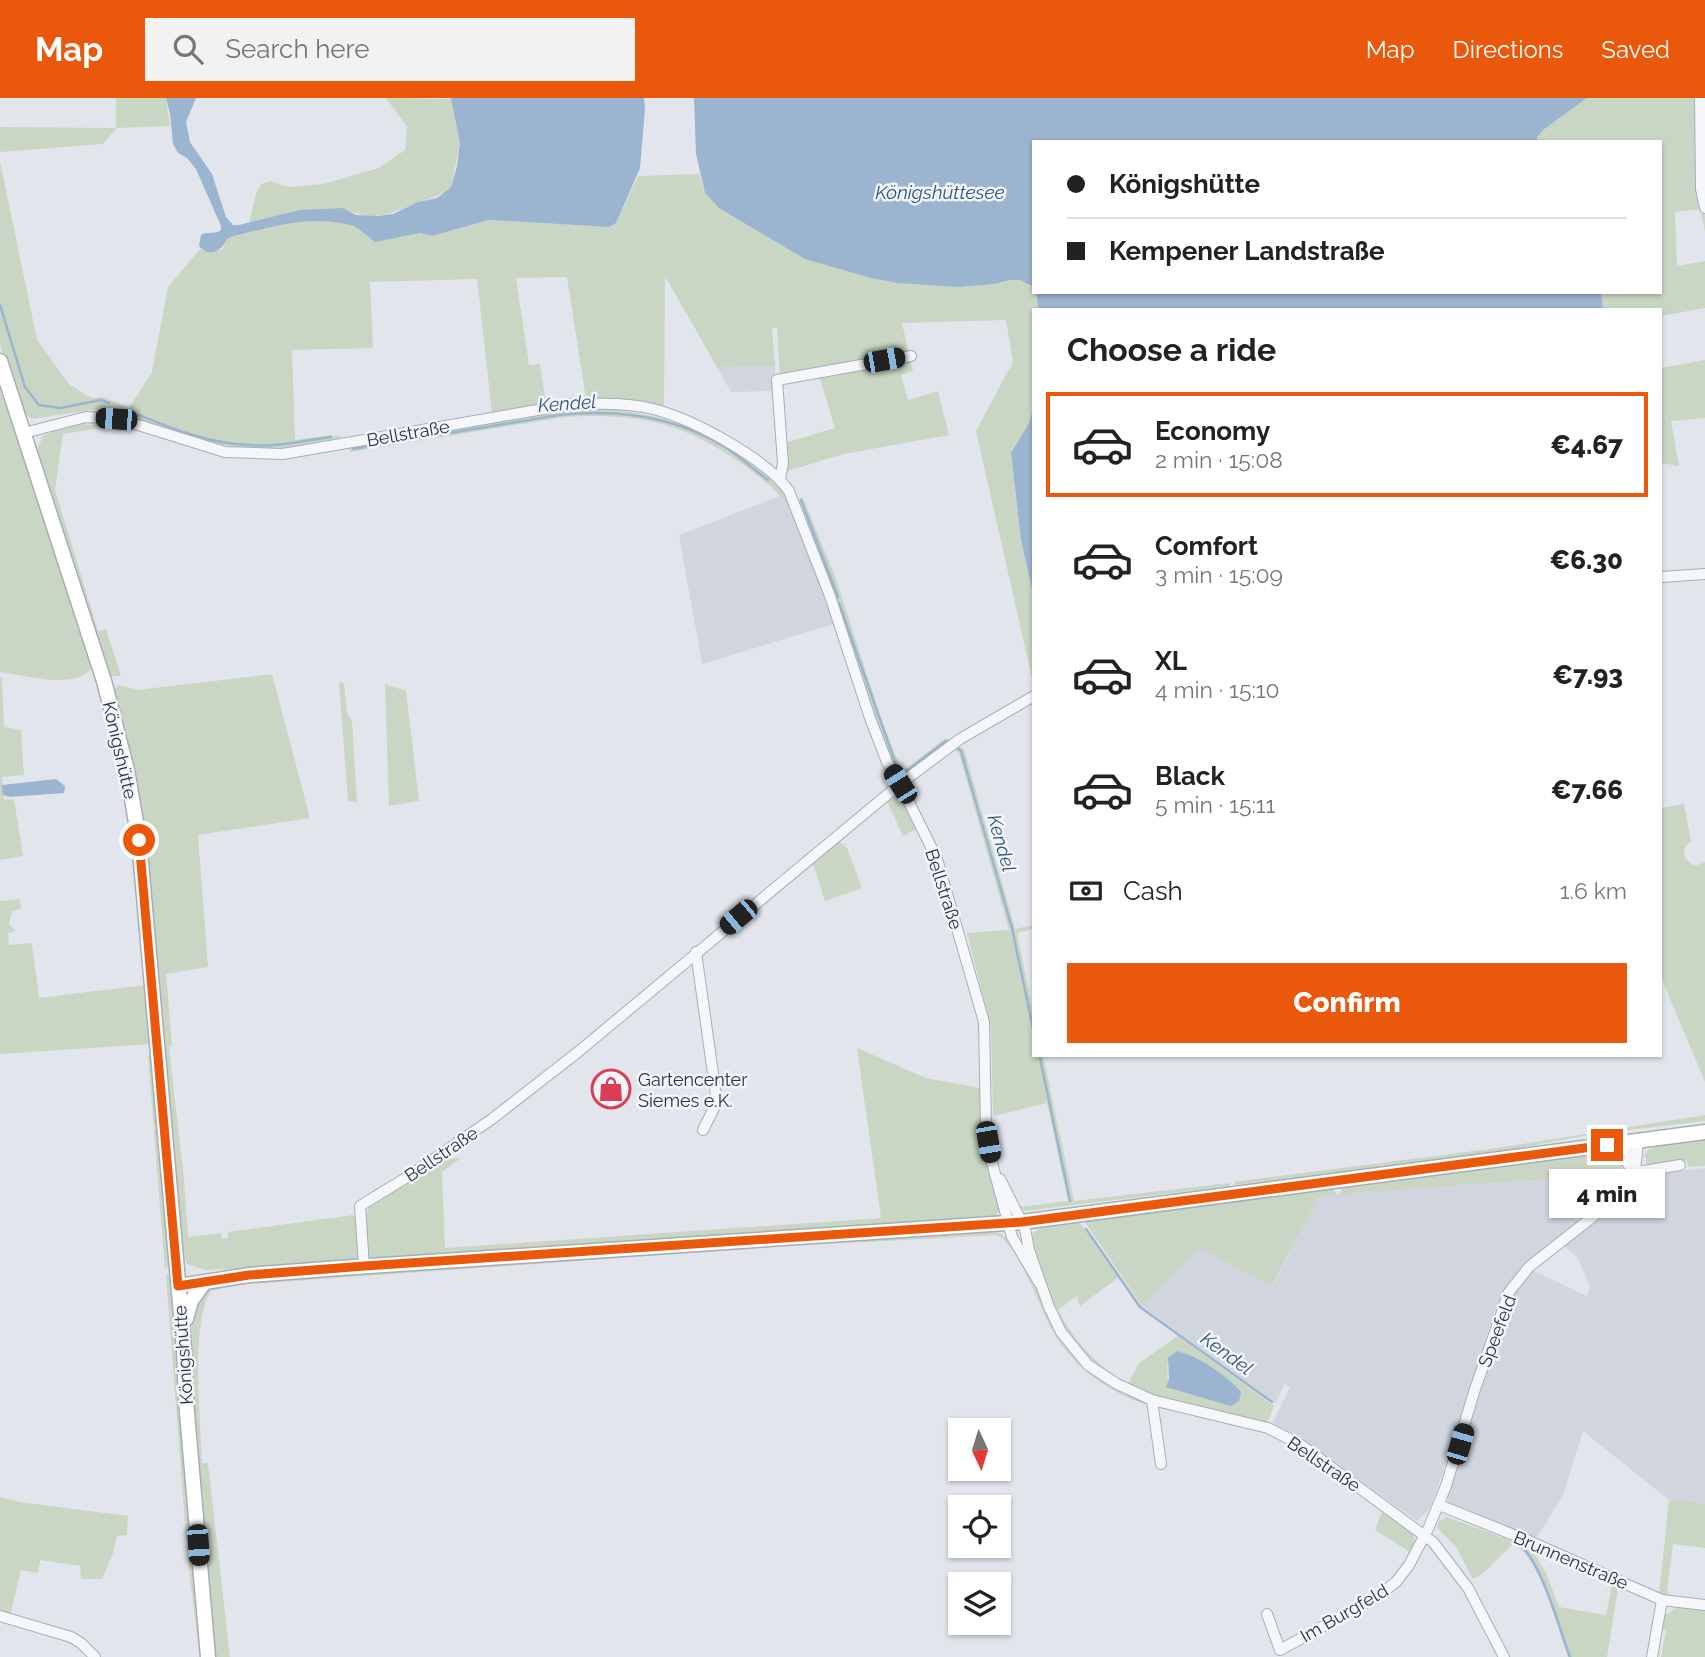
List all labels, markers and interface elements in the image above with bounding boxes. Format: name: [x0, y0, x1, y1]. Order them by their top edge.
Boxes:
search box: [145, 18, 635, 81]
text: Map: [35, 30, 103, 69]
icon: search: [169, 30, 207, 68]
text: Search here: [225, 34, 370, 64]
text: Map: [1366, 35, 1415, 64]
text: Directions: [1453, 35, 1563, 64]
text: Saved: [1601, 35, 1670, 64]
text: Königshütte: [1109, 169, 1260, 199]
water label: Königshüttesee: [875, 181, 1005, 203]
text: Kempener Landstraße: [1109, 236, 1385, 266]
text: Choose a ride: [1067, 331, 1276, 368]
car: [862, 346, 907, 374]
water label: Kendel: [537, 390, 597, 416]
car: [95, 407, 138, 431]
icon: car: [1071, 413, 1134, 476]
street label: Bellstraße: [365, 415, 451, 451]
text: Economy: [1155, 416, 1270, 446]
text: €4.67: [1550, 430, 1623, 460]
text: 2 min · 15:08: [1155, 446, 1283, 473]
icon: car: [1071, 528, 1134, 591]
text: Comfort: [1155, 531, 1258, 561]
text: €6.30: [1549, 545, 1623, 575]
text: 3 min · 15:09: [1155, 561, 1283, 588]
icon: car: [1071, 643, 1134, 706]
text: XL: [1155, 646, 1187, 676]
text: €7.93: [1552, 660, 1623, 690]
text: 4 min · 15:10: [1155, 676, 1280, 703]
street label: Königshütte: [99, 699, 142, 801]
icon: car: [1071, 758, 1134, 821]
car: [880, 761, 921, 807]
text: Black: [1155, 761, 1225, 791]
text: €7.66: [1551, 775, 1623, 805]
text: 5 min · 15:11: [1155, 791, 1275, 818]
water label: Kendel: [983, 812, 1021, 874]
route start: [123, 824, 155, 856]
street label: Bellstraße: [921, 846, 967, 932]
icon: cash: [1067, 872, 1105, 910]
text: Cash: [1123, 876, 1183, 906]
text: 1.6 km: [1560, 877, 1627, 904]
car: [716, 895, 761, 939]
button: Confirm: [1067, 963, 1627, 1043]
shop icon: Gartencenter Siemes e.K.: [590, 1068, 632, 1110]
place label: Gartencenter Siemes e.K.: [638, 1069, 748, 1111]
car: [975, 1119, 1002, 1165]
street label: Bellstraße: [400, 1122, 482, 1186]
route end: [1591, 1129, 1623, 1161]
callout: 4 min: [1549, 1170, 1665, 1218]
text: 4 min: [1577, 1180, 1637, 1207]
street label: Speefeld: [1474, 1292, 1520, 1370]
street label: Königshütte: [169, 1304, 197, 1405]
water label: Kendel: [1197, 1327, 1257, 1379]
north arrow: [948, 1418, 1012, 1480]
map controls: [948, 1418, 1011, 1635]
car: [1445, 1421, 1476, 1467]
street label: Bellstraße: [1283, 1432, 1365, 1496]
button: locate: [948, 1495, 1011, 1558]
car: [187, 1523, 210, 1567]
street label: Brunnenstraße: [1511, 1526, 1632, 1594]
button: layers: [948, 1572, 1011, 1635]
street label: Im Burgfeld: [1296, 1579, 1392, 1647]

